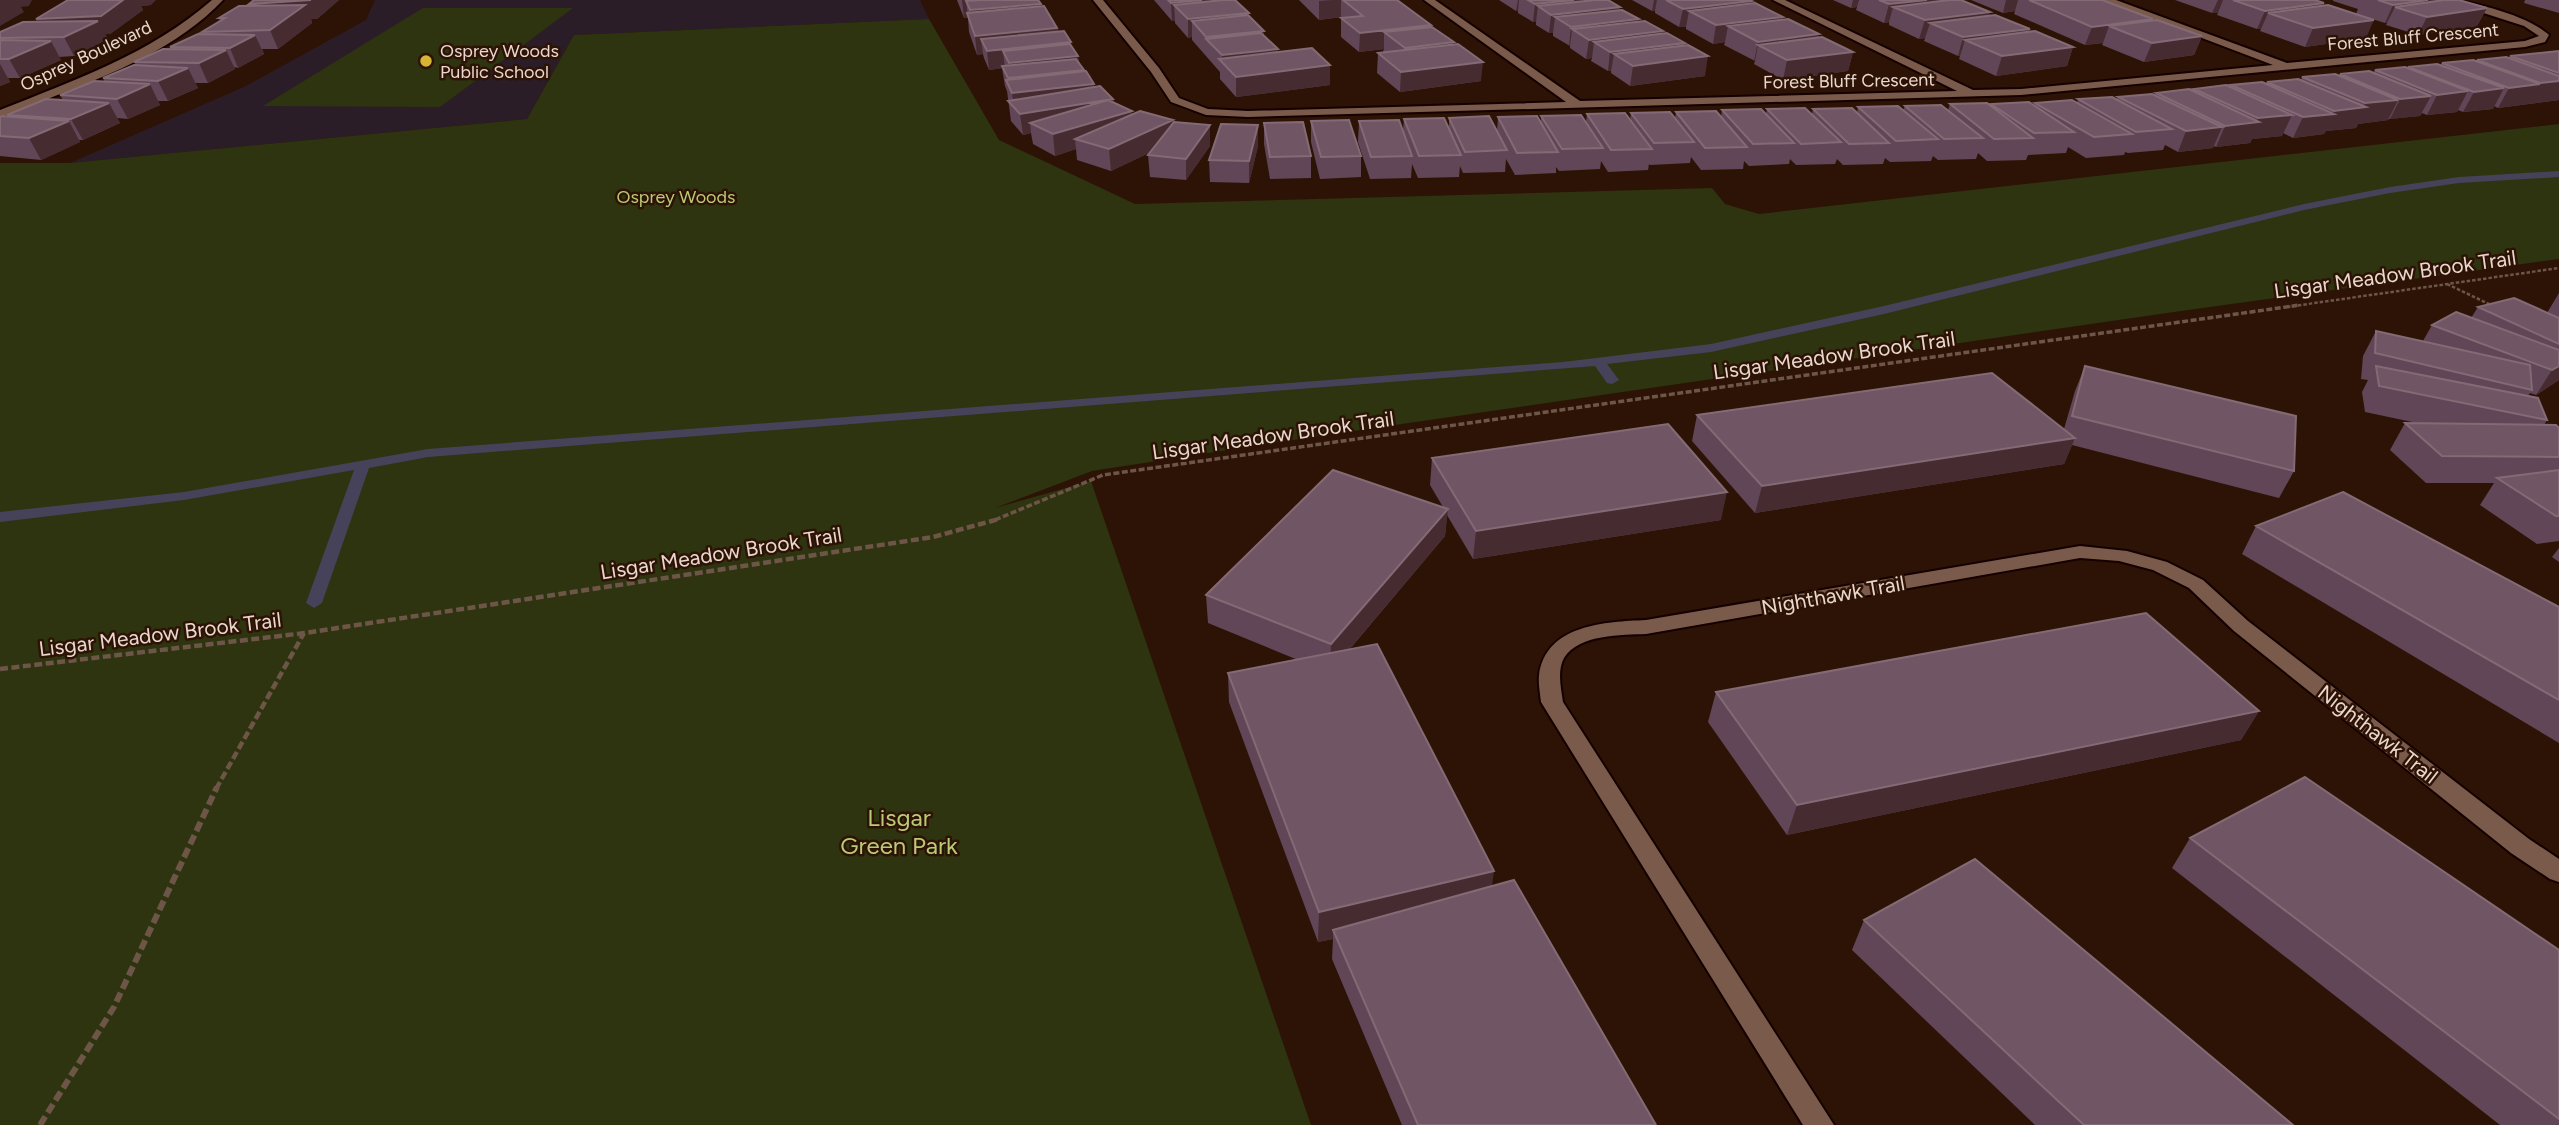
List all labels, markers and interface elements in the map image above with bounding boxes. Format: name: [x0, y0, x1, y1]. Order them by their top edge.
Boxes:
street label: Osprey Boulevard: [17, 16, 155, 96]
street label: Forest Bluff Crescent: [2326, 19, 2500, 55]
place label: Osprey Woods Public School: [440, 40, 559, 83]
marker: Osprey Woods Public School: [418, 53, 434, 69]
street label: Forest Bluff Crescent: [1763, 68, 1935, 94]
park label: Osprey Woods: [617, 186, 735, 208]
street label: Lisgar Meadow Brook Trail: [2272, 245, 2518, 303]
street label: Lisgar Meadow Brook Trail: [1711, 326, 1957, 384]
street label: Lisgar Meadow Brook Trail: [1150, 406, 1396, 464]
street label: Lisgar Meadow Brook Trail: [598, 522, 844, 584]
street label: Nighthawk Trail: [1759, 570, 1907, 620]
street label: Lisgar Meadow Brook Trail: [37, 607, 283, 661]
street label: Nighthawk Trail: [2313, 679, 2443, 789]
park label: Lisgar Green Park: [840, 803, 958, 860]

